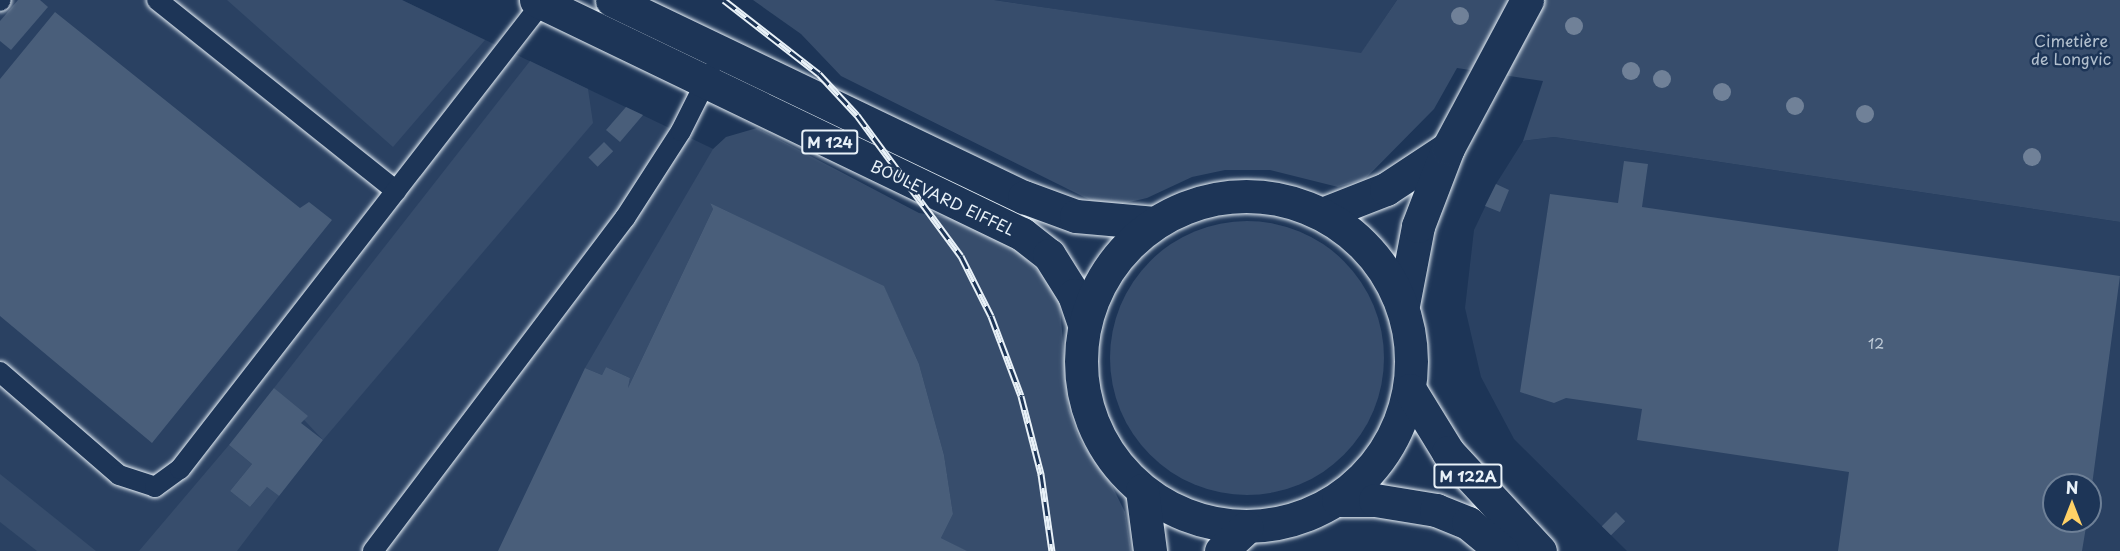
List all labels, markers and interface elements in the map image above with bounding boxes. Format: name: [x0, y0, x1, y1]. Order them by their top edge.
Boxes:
park label: Cimetière de Longvic: [2031, 30, 2111, 68]
road number: M 124: [800, 130, 860, 154]
street label: BOULEVARD EIFFEL: [868, 155, 1018, 239]
house number: 12: [1868, 336, 1884, 352]
road number: M 122A: [1432, 464, 1504, 488]
north arrow: [2042, 473, 2102, 533]
text: N: [2066, 475, 2078, 499]

